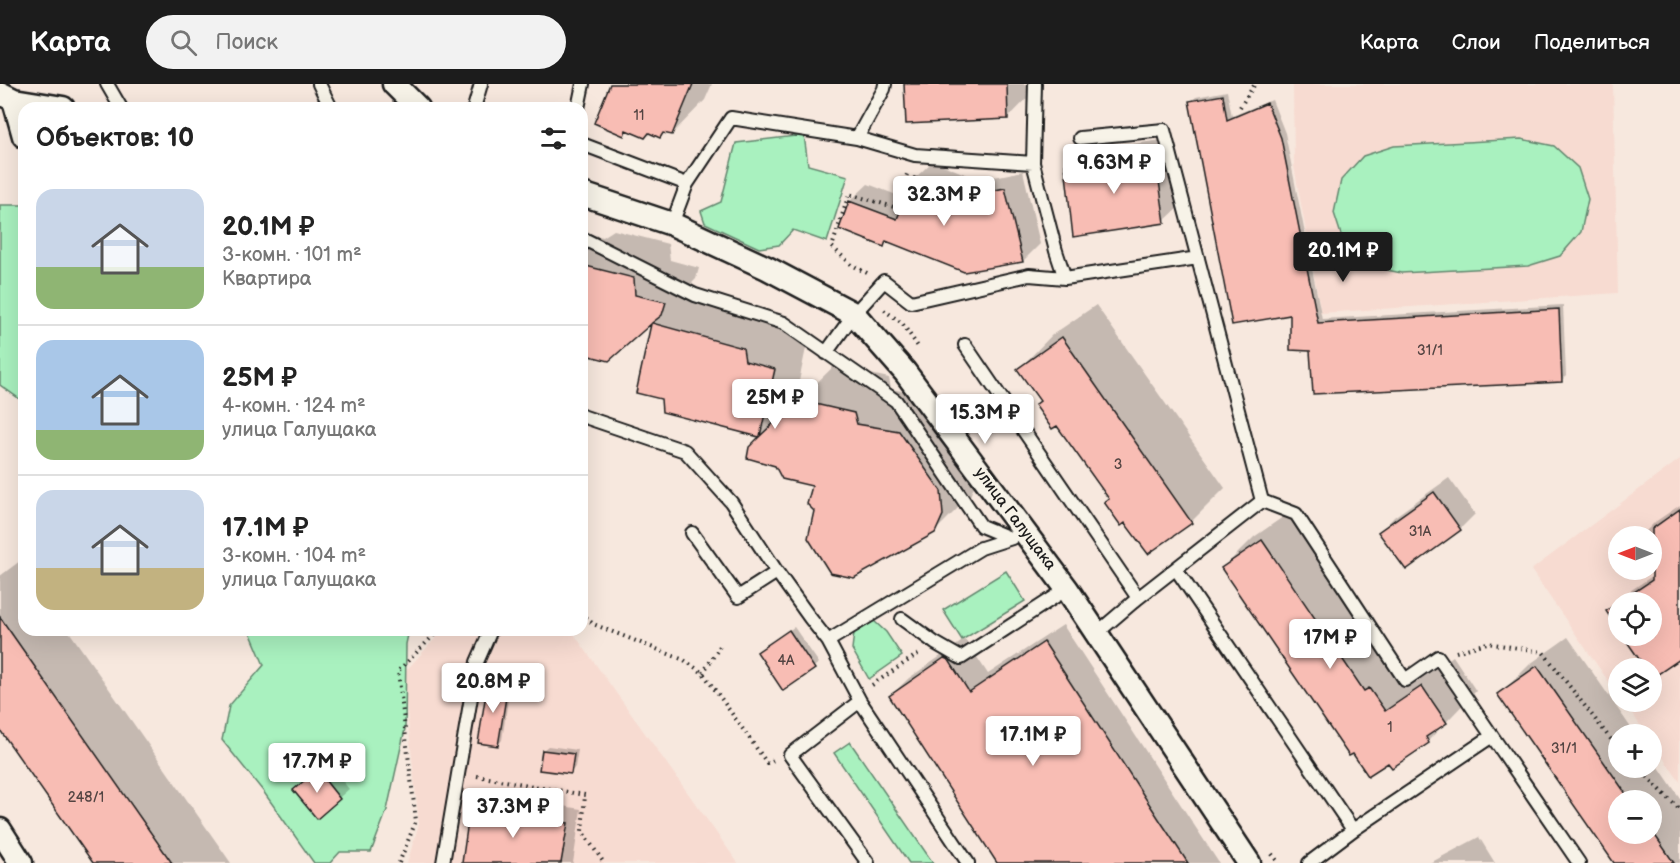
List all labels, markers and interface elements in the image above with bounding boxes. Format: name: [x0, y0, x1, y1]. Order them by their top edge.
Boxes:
search box: [146, 15, 566, 69]
text: Карта: [30, 26, 110, 59]
icon: search: [167, 26, 200, 59]
text: Поиск: [215, 29, 278, 56]
text: Карта: [1360, 30, 1419, 55]
text: Слои: [1452, 30, 1501, 55]
text: Поделиться: [1534, 30, 1650, 55]
house number: 11: [634, 107, 644, 124]
icon: filters: [537, 122, 570, 155]
text: Объектов: 10: [36, 123, 194, 154]
pin: 9.63M ₽: [1059, 144, 1169, 195]
text: 9.63M ₽: [1077, 151, 1151, 175]
pin: 32.3M ₽: [889, 176, 999, 227]
text: 32.3M ₽: [907, 183, 981, 207]
text: 20.1M ₽: [222, 212, 315, 243]
icon: home: [84, 213, 156, 285]
pin: 20.1M ₽: [1288, 232, 1398, 283]
text: 20.1M ₽: [1307, 239, 1379, 263]
text: 3-комн. · 101 m²: [222, 243, 362, 267]
text: Квартира: [222, 267, 312, 291]
house number: 31/1: [1417, 342, 1443, 359]
text: 25M ₽: [222, 363, 297, 394]
icon: home: [84, 364, 156, 436]
pin: 25M ₽: [733, 379, 817, 430]
text: 25M ₽: [746, 386, 804, 410]
text: 4-комн. · 124 m²: [222, 394, 366, 418]
pin: 15.3M ₽: [930, 394, 1040, 445]
text: 15.3M ₽: [950, 401, 1020, 425]
text: улица Галущака: [222, 418, 377, 442]
house number: 3: [1114, 456, 1122, 473]
street label: улица Галущака: [970, 464, 1060, 575]
text: 17.1M ₽: [222, 513, 309, 544]
icon: home: [84, 514, 156, 586]
house number: 31А: [1409, 523, 1432, 540]
north arrow: [1608, 526, 1662, 580]
map controls: [1608, 526, 1662, 844]
text: 3-комн. · 104 m²: [222, 544, 366, 568]
text: улица Галущака: [222, 568, 377, 592]
button: locate: [1608, 592, 1662, 646]
pin: 17M ₽: [1288, 619, 1372, 670]
text: 17M ₽: [1303, 626, 1357, 650]
house number: 4А: [777, 652, 795, 669]
button: layers: [1608, 658, 1662, 712]
pin: 20.8M ₽: [438, 663, 548, 714]
text: 20.8M ₽: [456, 670, 530, 694]
pin: 17.1M ₽: [978, 716, 1088, 767]
house number: 1: [1387, 719, 1393, 736]
text: 17.1M ₽: [1000, 723, 1066, 747]
button: +: [1608, 724, 1662, 778]
house number: 31/1: [1551, 740, 1577, 757]
pin: 17.7M ₽: [262, 743, 372, 794]
text: 17.7M ₽: [282, 750, 352, 774]
pin: 37.3M ₽: [458, 788, 568, 839]
house number: 248/1: [68, 789, 104, 806]
button: −: [1608, 790, 1662, 844]
text: 37.3M ₽: [476, 795, 550, 819]

